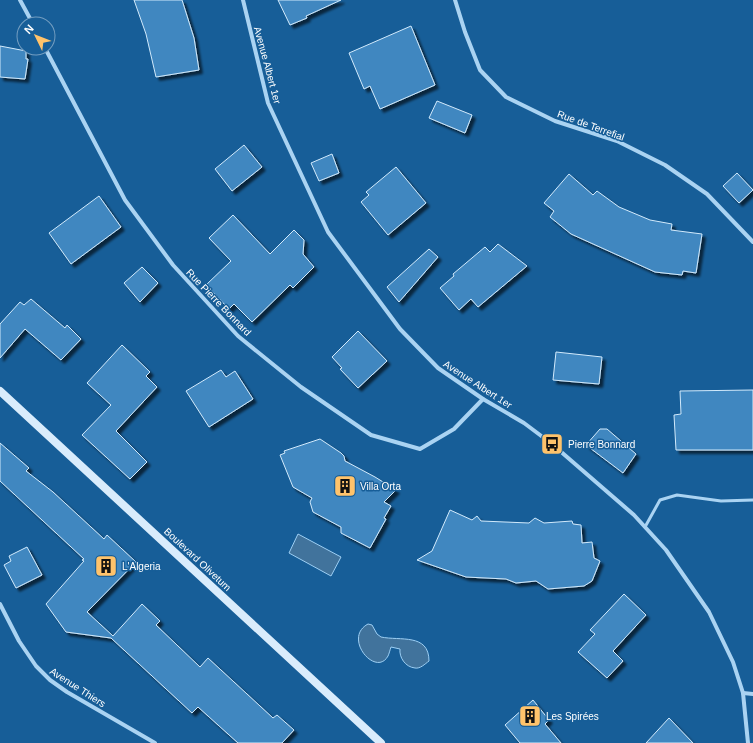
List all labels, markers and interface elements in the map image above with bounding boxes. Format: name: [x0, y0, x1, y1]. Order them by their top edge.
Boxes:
north arrow: [16, 16, 56, 56]
text: N: [22, 22, 36, 36]
street label: Avenue Albert 1er: [252, 25, 283, 106]
street label: Rue de Terrefial: [556, 108, 626, 143]
street label: Rue Pierre Bonnard: [184, 267, 253, 338]
street label: Avenue Albert 1er: [441, 358, 515, 411]
bus stop icon: Pierre Bonnard: [539, 431, 565, 457]
place label: Pierre Bonnard: [568, 439, 635, 450]
building icon: Villa Orta: [332, 473, 358, 499]
place label: Villa Orta: [360, 481, 401, 492]
street label: Boulevard Olivetum: [162, 526, 233, 593]
building icon: L'Algeria: [93, 553, 119, 579]
place label: L'Algeria: [122, 561, 161, 572]
street label: Avenue Thiers: [48, 665, 108, 709]
building icon: Les Spirées: [517, 703, 543, 729]
place label: Les Spirées: [546, 711, 599, 722]

